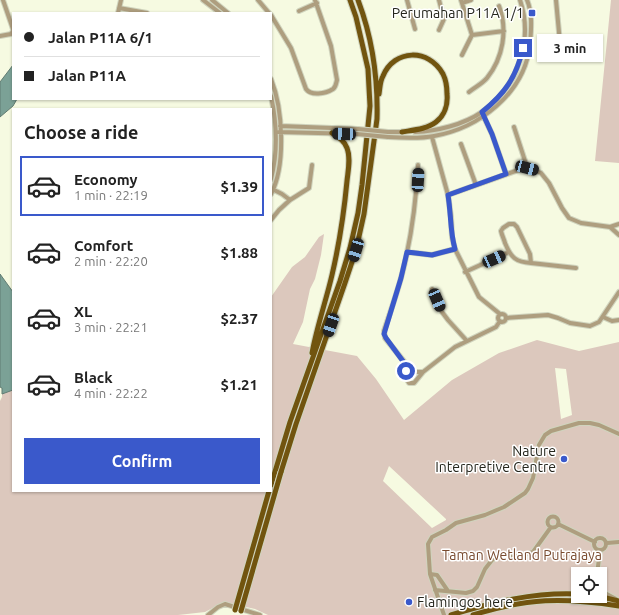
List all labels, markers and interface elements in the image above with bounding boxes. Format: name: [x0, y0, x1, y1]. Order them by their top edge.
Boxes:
place label: Perumahan P11A 1/1: [392, 5, 524, 21]
marker: Perumahan P11A 1/1: [527, 8, 537, 18]
text: Jalan P11A 6/1: [48, 29, 153, 46]
callout: 3 min: [537, 34, 603, 62]
route end: [514, 39, 532, 57]
text: 3 min: [554, 41, 586, 55]
text: Jalan P11A: [48, 67, 126, 84]
text: Choose a ride: [24, 122, 138, 142]
car: [332, 128, 356, 140]
car: [514, 159, 540, 177]
icon: car: [26, 168, 62, 204]
car: [411, 168, 425, 192]
text: Economy: [74, 171, 138, 188]
text: $1.39: [220, 178, 258, 195]
text: 1 min · 22:19: [74, 188, 148, 202]
icon: car: [26, 234, 62, 270]
text: Comfort: [74, 237, 133, 254]
car: [347, 237, 365, 263]
text: $1.88: [220, 244, 258, 261]
car: [481, 249, 507, 269]
text: 2 min · 22:20: [74, 254, 148, 268]
car: [427, 287, 447, 313]
icon: car: [26, 300, 62, 336]
text: XL: [74, 303, 92, 320]
text: $2.37: [220, 310, 258, 327]
car: [321, 312, 341, 338]
text: 3 min · 22:21: [74, 320, 148, 334]
route start: [397, 362, 415, 380]
icon: car: [26, 366, 62, 402]
text: Black: [74, 369, 113, 386]
text: $1.21: [220, 376, 258, 393]
text: 4 min · 22:22: [74, 386, 148, 400]
button: Confirm: [24, 438, 260, 484]
place label: Nature Interpretive Centre: [435, 443, 556, 475]
marker: Nature Interpretive Centre: [559, 454, 569, 464]
park label: Taman Wetland Putrajaya: [442, 547, 602, 563]
map controls: [571, 567, 607, 603]
button: locate: [571, 567, 607, 603]
place label: Flamingos here: [417, 594, 513, 610]
marker: Flamingos here: [404, 597, 414, 607]

